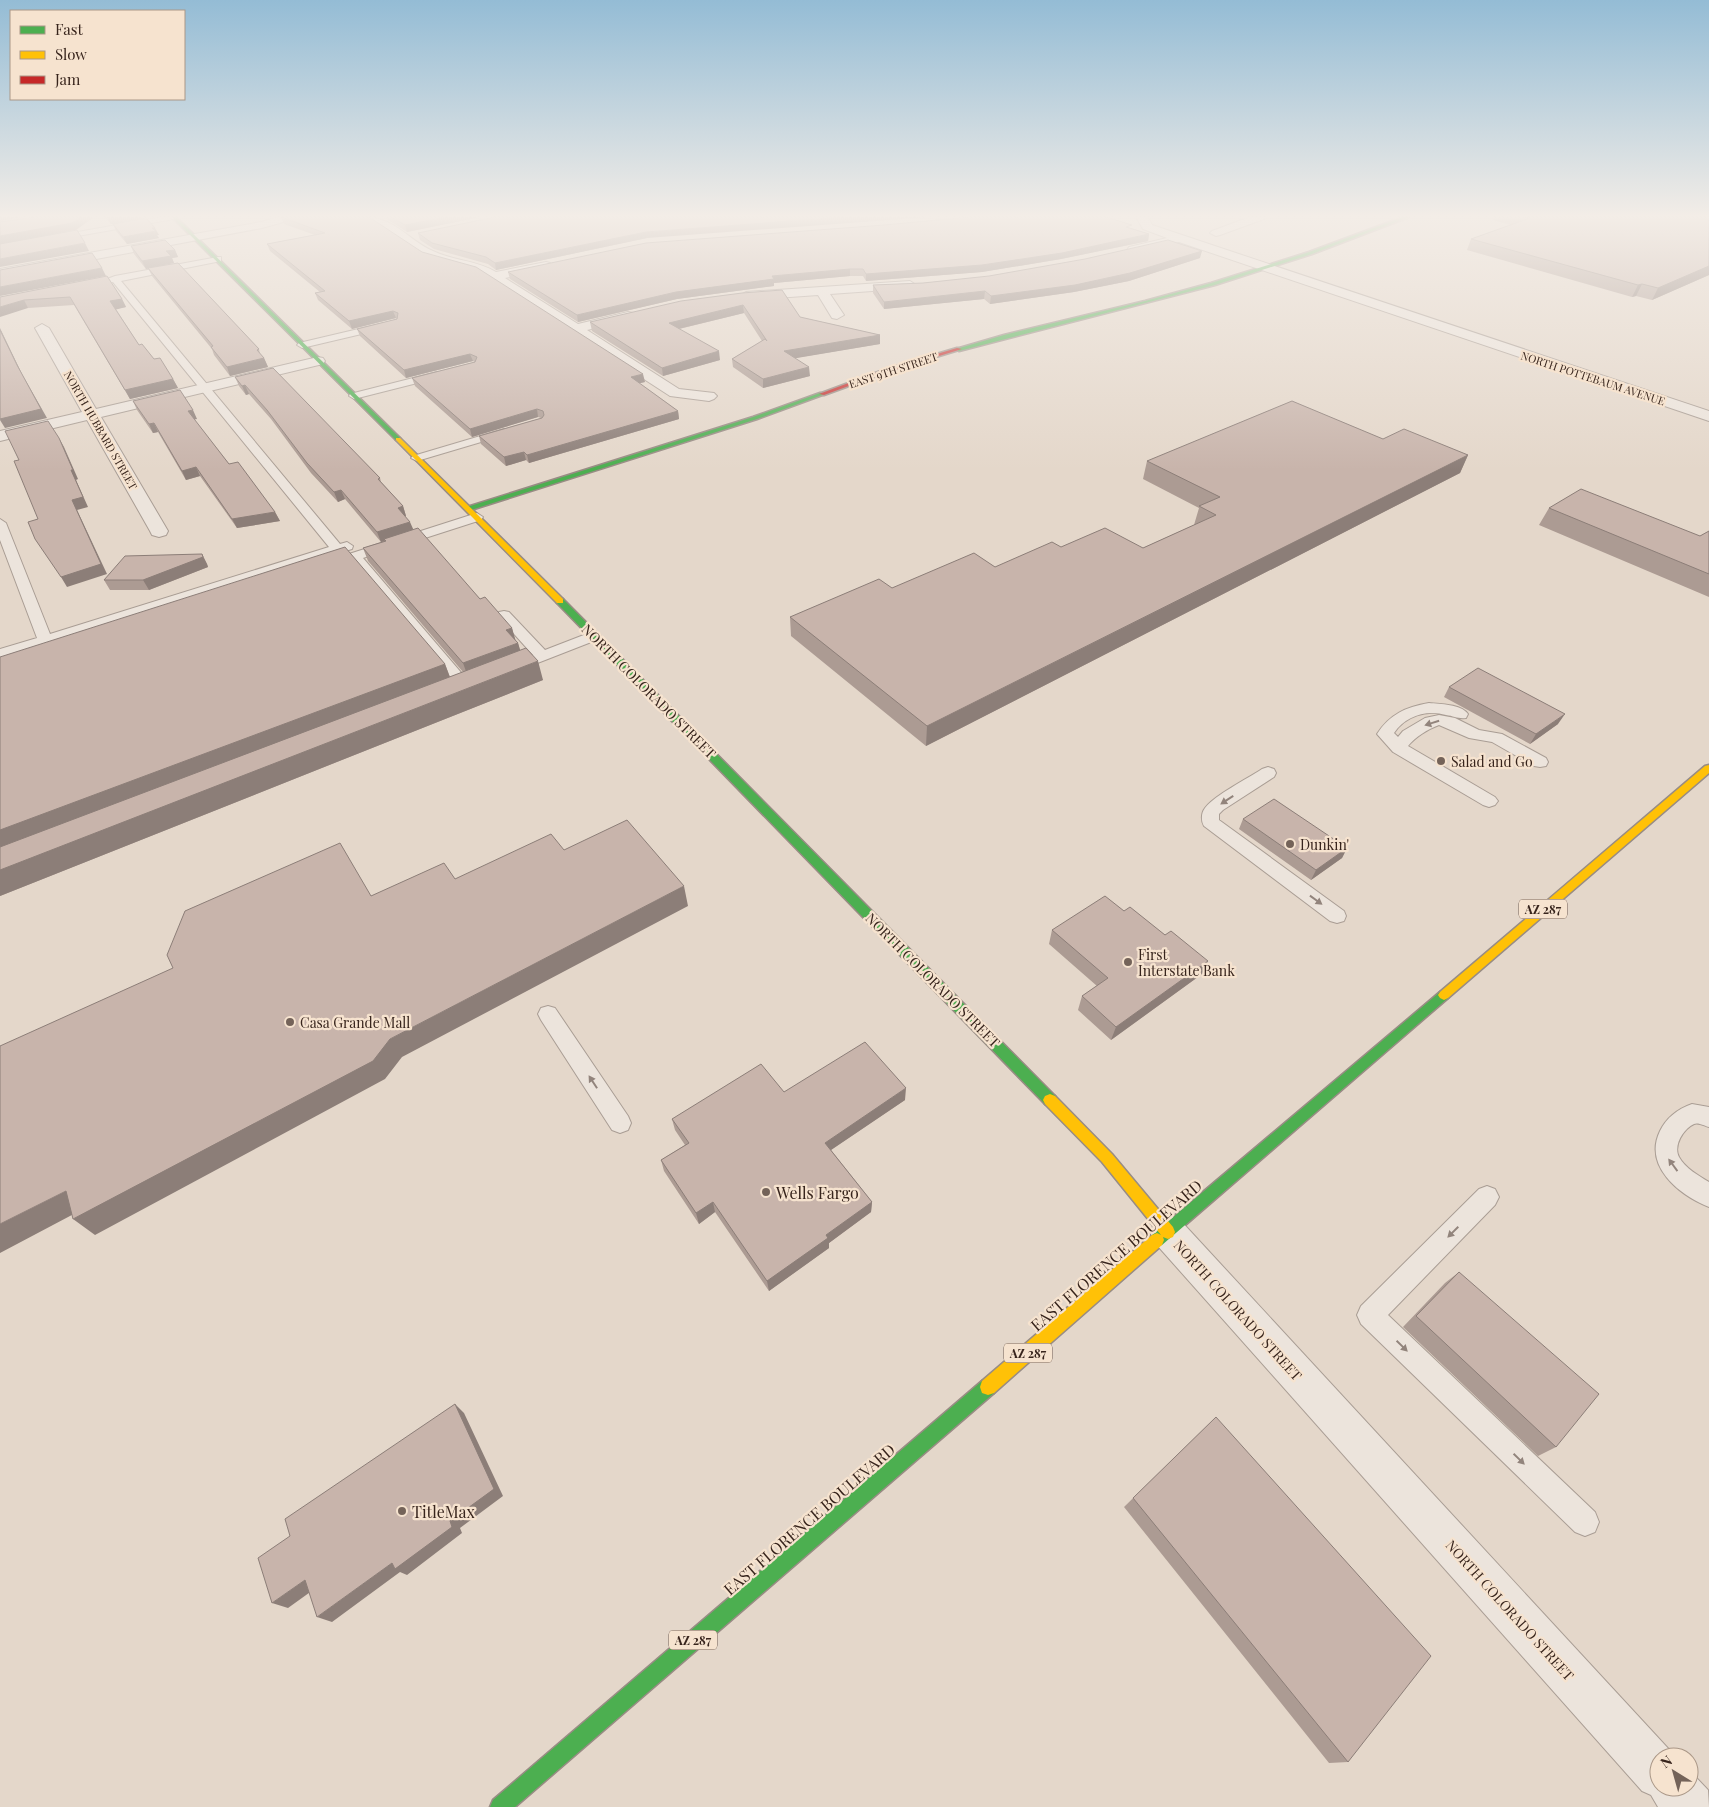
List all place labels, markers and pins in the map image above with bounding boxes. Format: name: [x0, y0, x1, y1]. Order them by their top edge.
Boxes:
place label: Salad and Go: [1451, 752, 1533, 771]
marker: Salad and Go: [1435, 755, 1447, 767]
place label: Dunkin': [1300, 835, 1349, 854]
marker: Dunkin': [1284, 838, 1296, 850]
place label: First Interstate Bank: [1138, 945, 1235, 980]
marker: First Interstate Bank: [1122, 956, 1134, 968]
place label: Casa Grande Mall: [300, 1013, 410, 1032]
marker: Casa Grande Mall: [284, 1016, 296, 1028]
place label: Wells Fargo: [775, 1182, 859, 1203]
marker: Wells Fargo: [760, 1186, 772, 1198]
place label: TitleMax: [412, 1501, 476, 1522]
marker: TitleMax: [396, 1505, 408, 1517]

